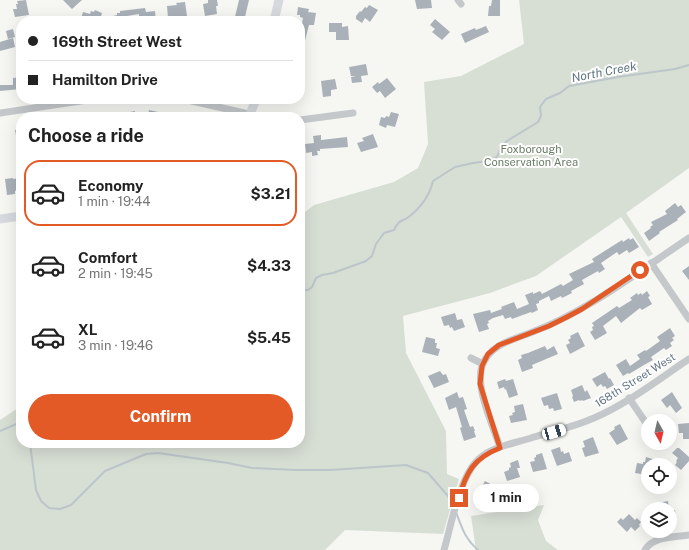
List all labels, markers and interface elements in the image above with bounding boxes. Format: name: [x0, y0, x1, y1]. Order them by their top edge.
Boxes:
text: 169th Street West: [52, 33, 182, 50]
water label: North Creek: [570, 59, 638, 85]
text: Hamilton Drive: [52, 71, 158, 88]
text: Choose a ride: [28, 125, 144, 146]
park label: Foxborough Conservation Area: [484, 143, 578, 168]
icon: car: [30, 175, 66, 211]
text: Economy: [78, 177, 143, 194]
text: $3.21: [251, 185, 291, 202]
text: 1 min · 19:44: [78, 194, 150, 209]
icon: car: [30, 247, 66, 283]
text: Comfort: [78, 249, 138, 266]
text: $4.33: [247, 257, 291, 274]
route start: [631, 261, 649, 279]
text: 2 min · 19:45: [78, 266, 153, 281]
icon: car: [30, 319, 66, 355]
text: XL: [78, 321, 97, 338]
text: $5.45: [247, 329, 291, 346]
text: 3 min · 19:46: [78, 338, 153, 353]
street label: 168th Street West: [593, 351, 677, 409]
button: Confirm: [28, 394, 293, 440]
north arrow: [641, 414, 677, 450]
map controls: [641, 414, 677, 538]
car: [541, 423, 567, 441]
button: locate: [641, 458, 677, 494]
callout: 1 min: [473, 484, 539, 512]
route end: [450, 489, 468, 507]
text: 1 min: [490, 490, 522, 505]
button: layers: [641, 502, 677, 538]

